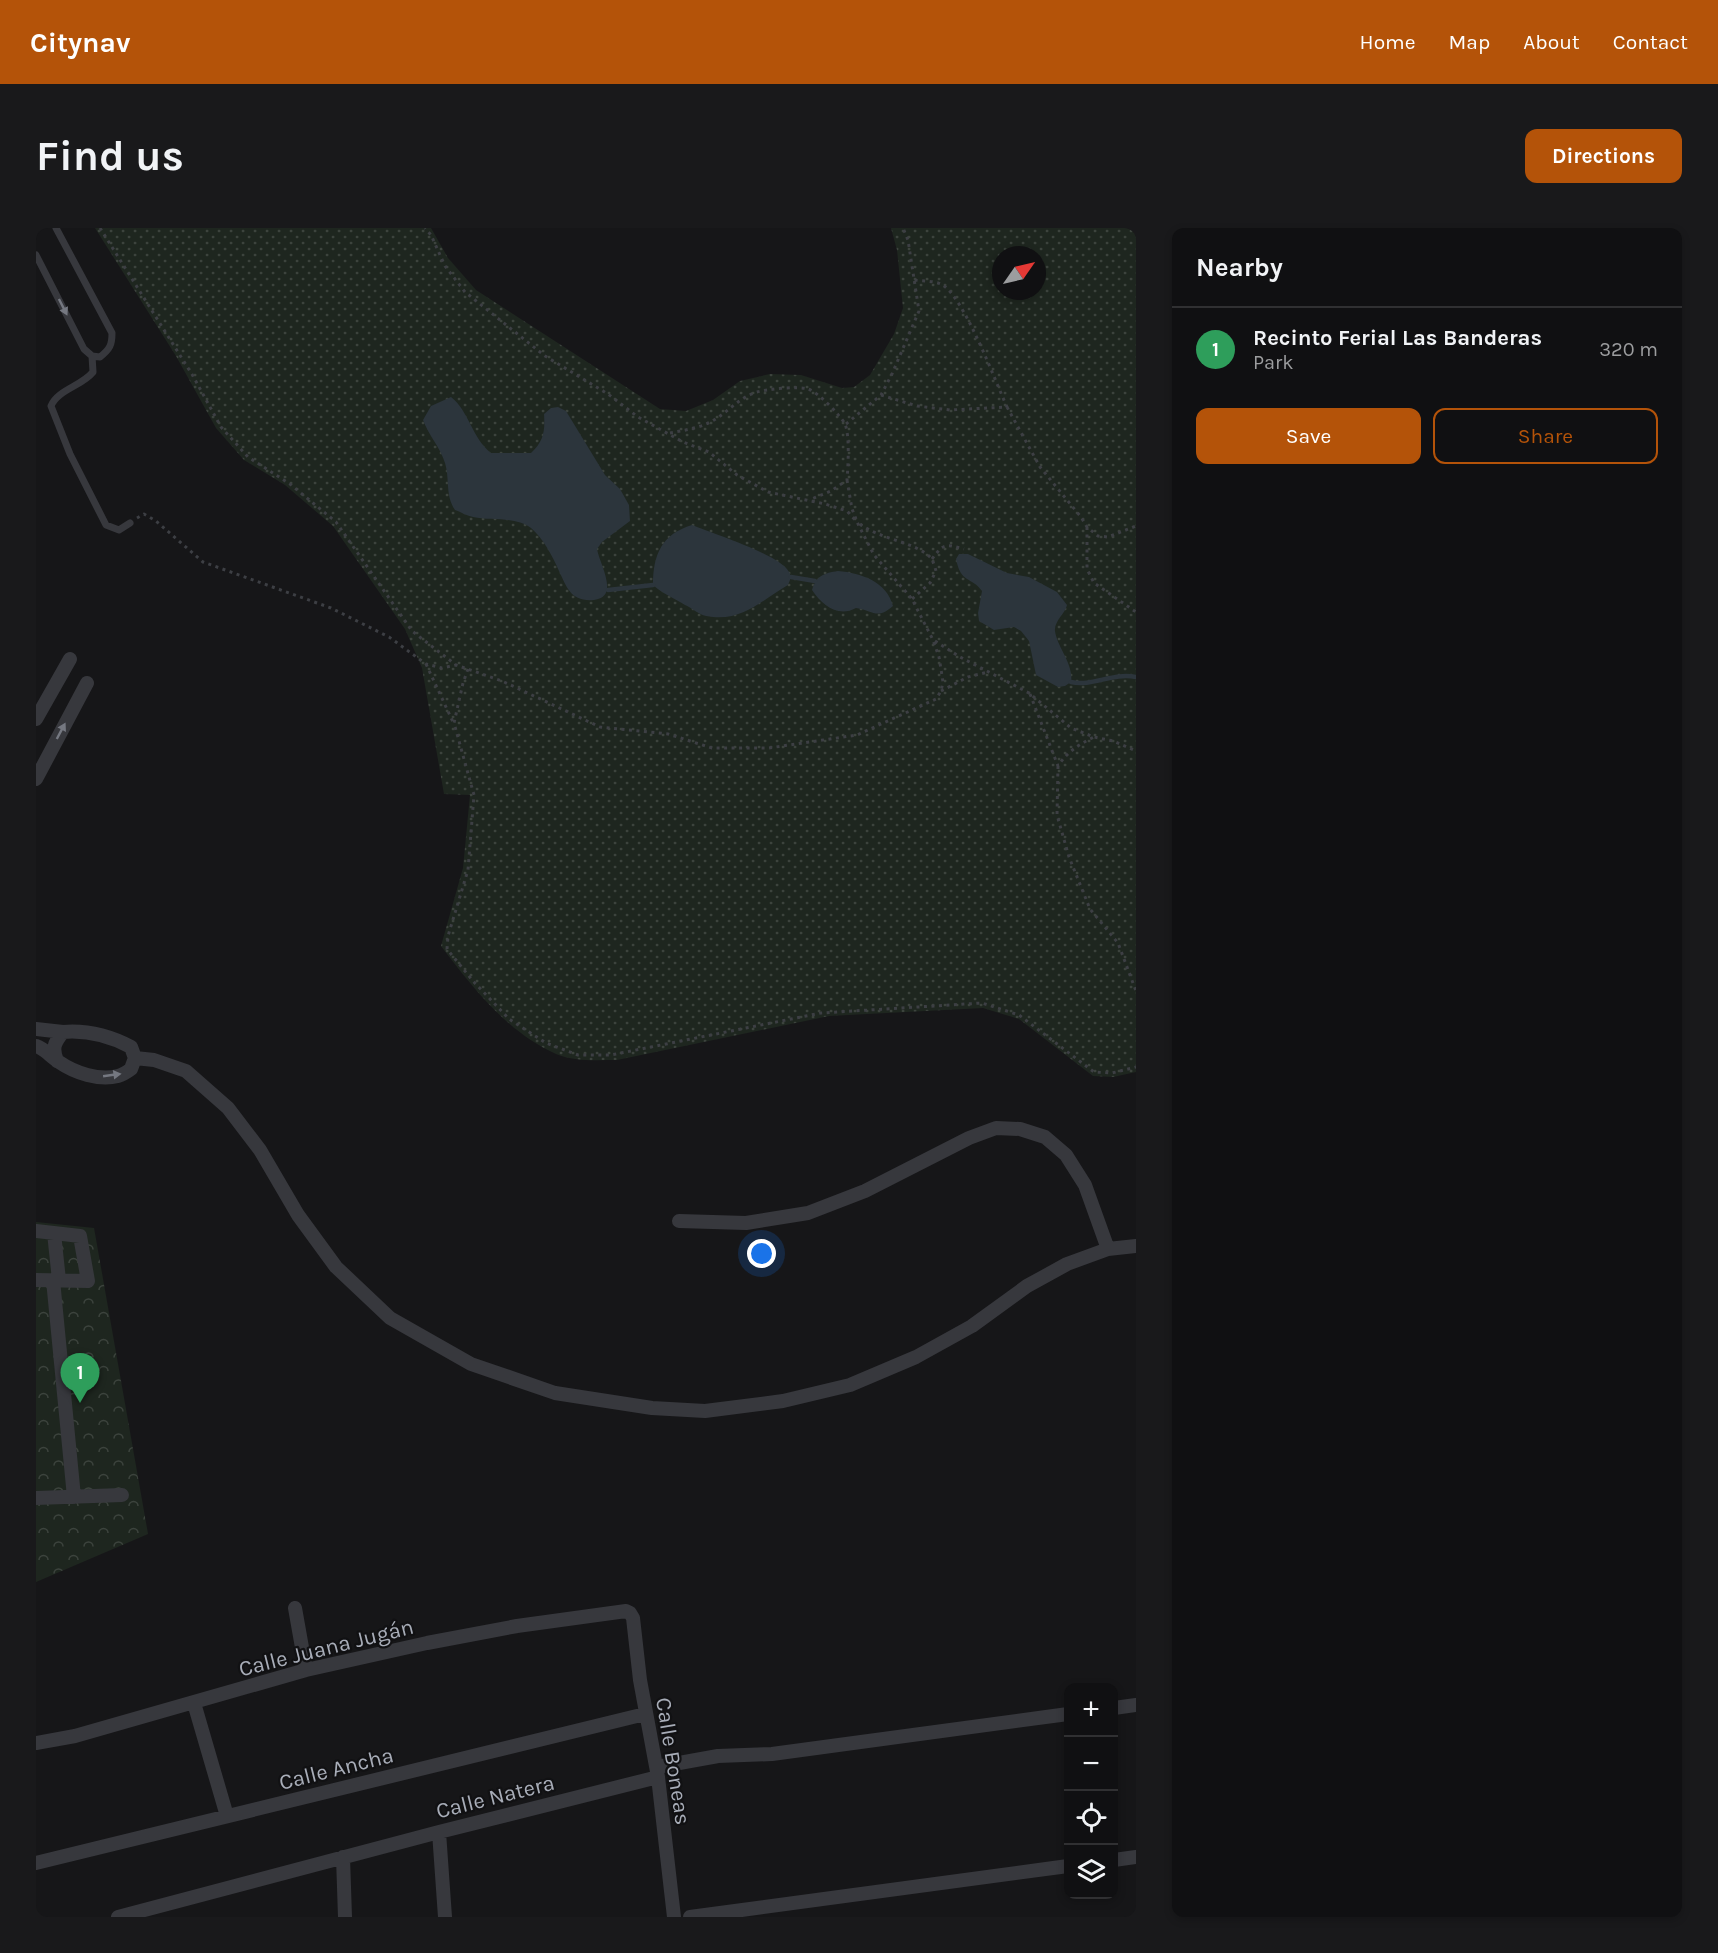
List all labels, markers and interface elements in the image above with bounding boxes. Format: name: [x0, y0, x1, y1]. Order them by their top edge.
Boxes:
text: Citynav: [30, 26, 130, 59]
text: Home: [1360, 30, 1416, 54]
text: Map: [1449, 30, 1490, 54]
text: About: [1523, 30, 1580, 54]
text: Contact: [1613, 30, 1688, 54]
button: Directions: [1525, 129, 1682, 183]
text: Find us: [36, 131, 184, 181]
north arrow: [992, 246, 1046, 300]
text: Nearby: [1196, 252, 1283, 283]
one-way arrow: [58, 299, 67, 316]
text: Recinto Ferial Las Banderas: [1253, 325, 1542, 351]
text: 1: [1212, 338, 1219, 361]
text: 320 m: [1599, 338, 1658, 361]
text: Park: [1253, 351, 1294, 374]
button: Save: [1196, 408, 1421, 464]
button: Share: [1433, 408, 1658, 464]
one-way arrow: [56, 722, 66, 739]
one-way arrow: [103, 1071, 122, 1080]
your location: [747, 1239, 776, 1268]
pin: 1: [60, 1354, 99, 1403]
street label: Calle Juana Jugán: [236, 1614, 416, 1682]
map controls: [1064, 1683, 1118, 1899]
button: +: [1064, 1683, 1118, 1737]
street label: Calle Boneas: [650, 1696, 696, 1827]
button: −: [1064, 1737, 1118, 1791]
street label: Calle Ancha: [276, 1742, 396, 1796]
street label: Calle Natera: [433, 1770, 557, 1824]
button: locate: [1064, 1791, 1118, 1845]
button: layers: [1064, 1845, 1118, 1899]

